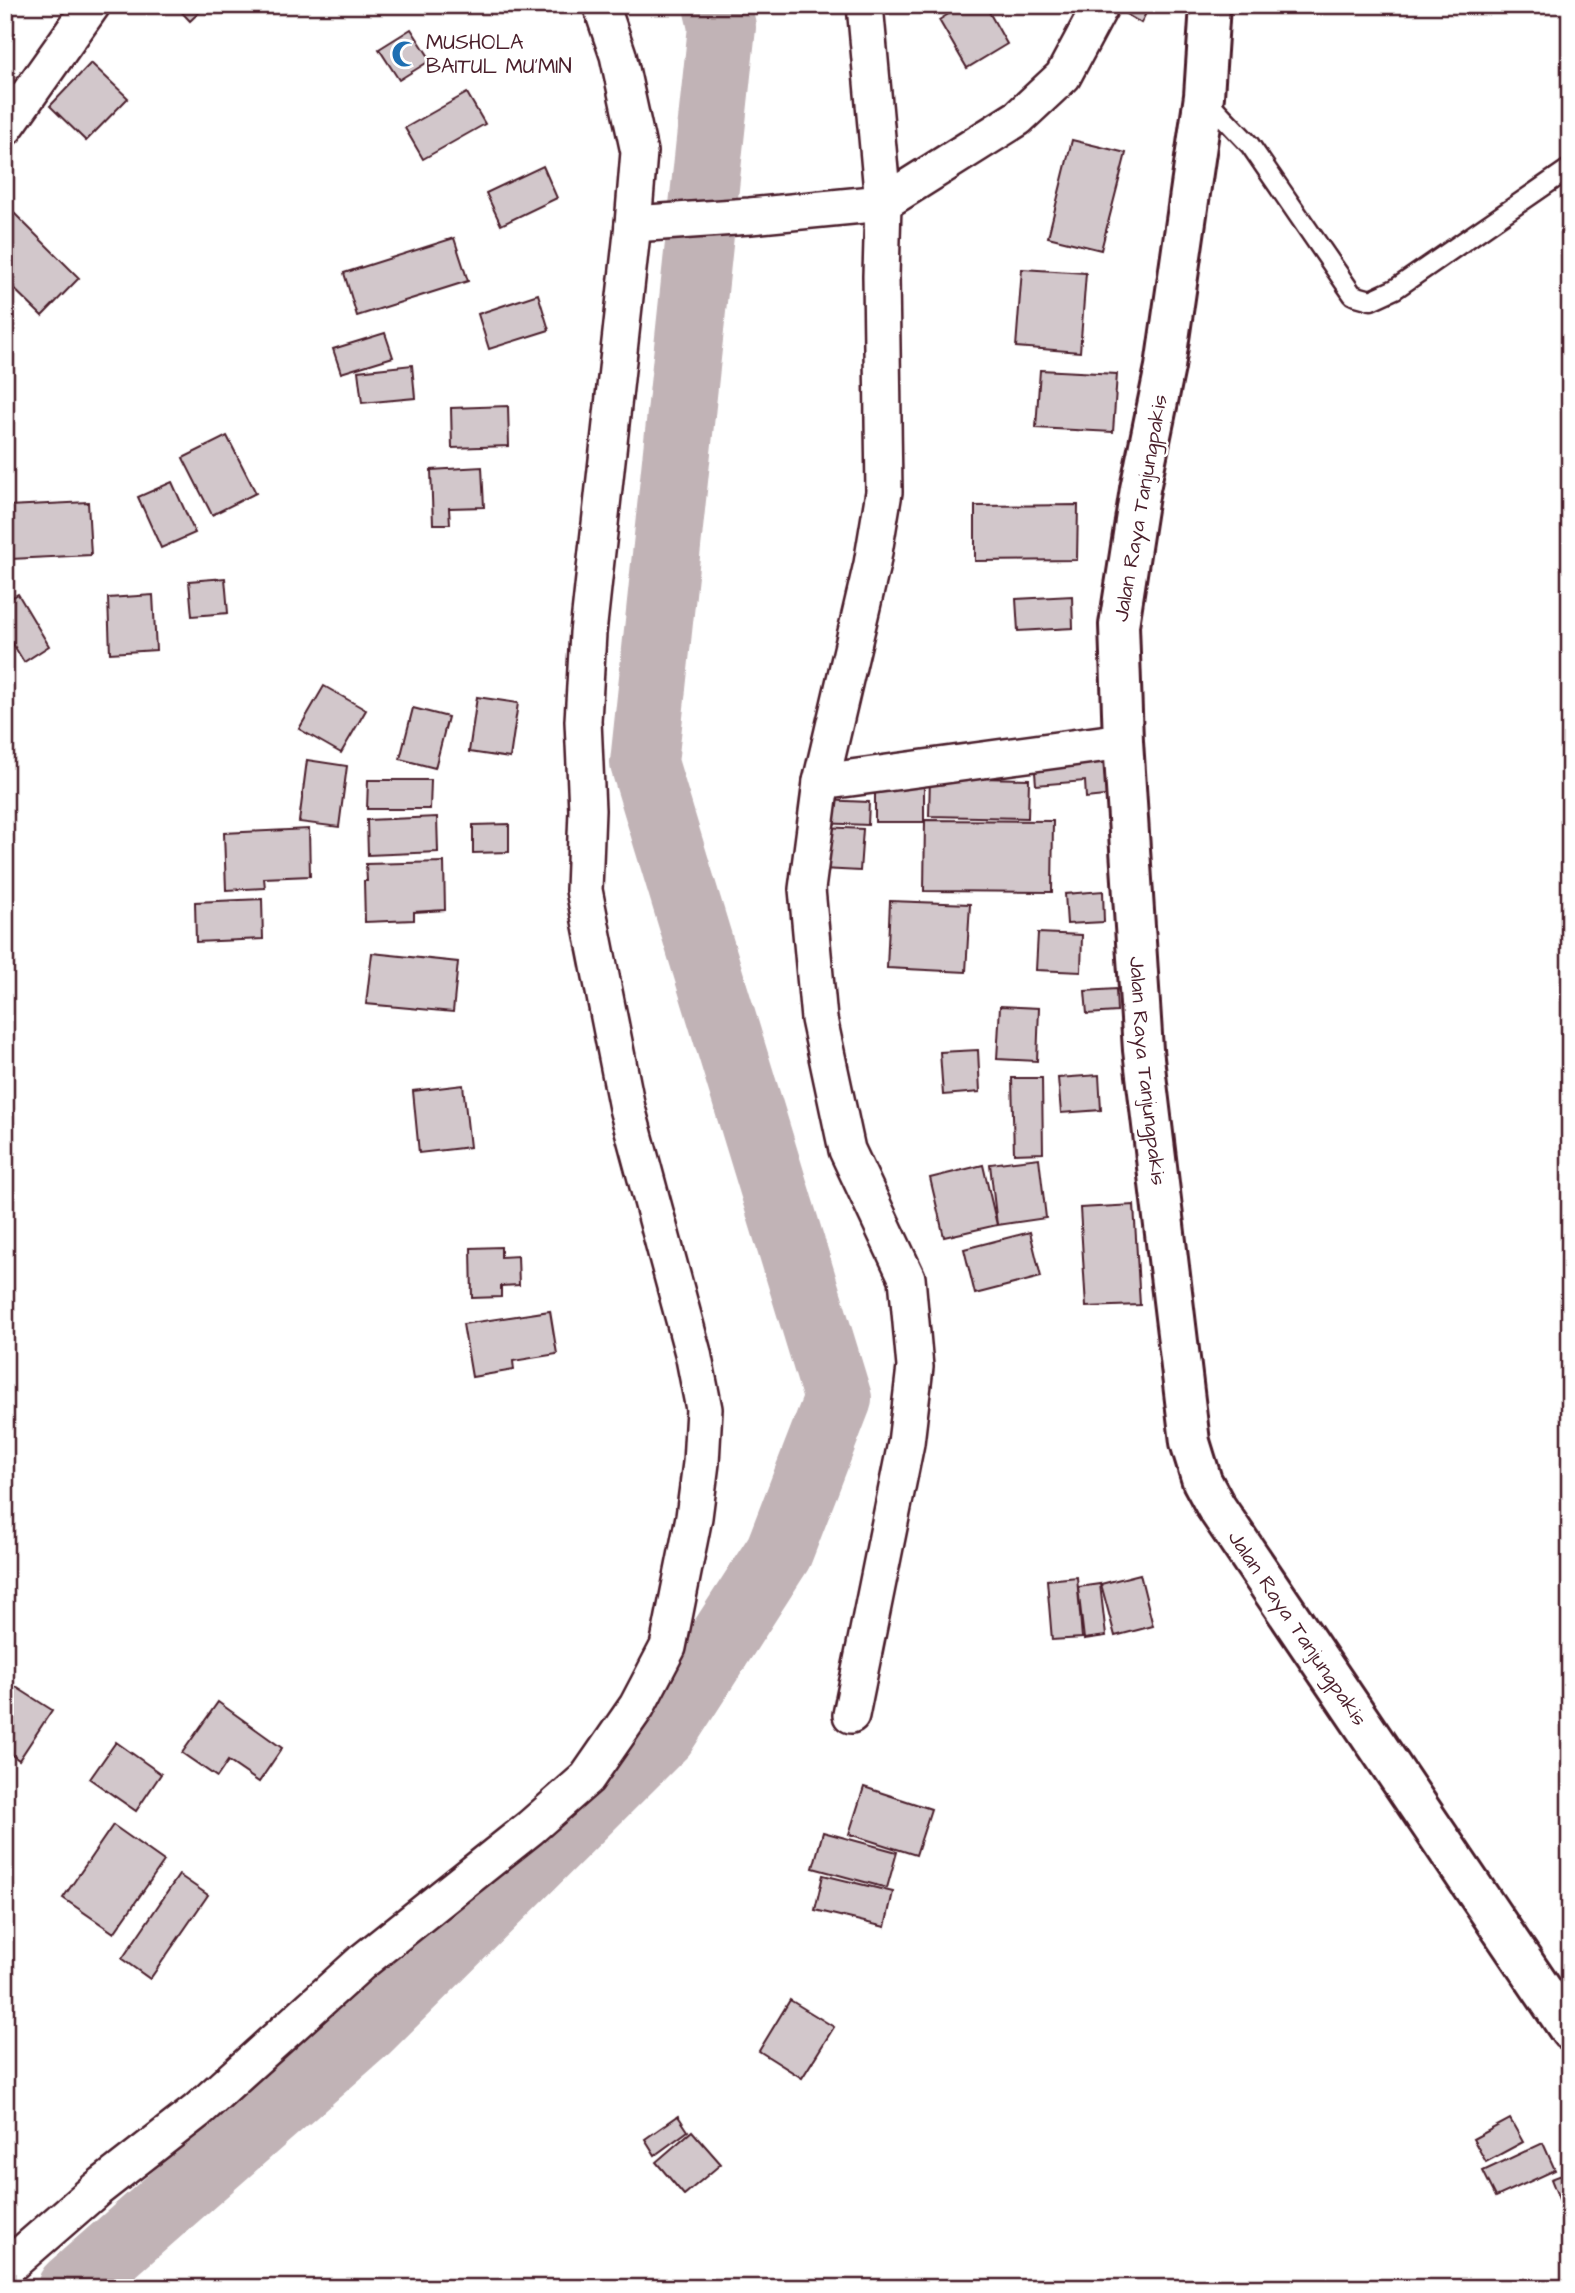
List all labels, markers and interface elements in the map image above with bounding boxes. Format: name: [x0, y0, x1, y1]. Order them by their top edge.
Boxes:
place label: MUSHOLA BAITUL MU'MIN: [426, 28, 572, 81]
mosque icon: MUSHOLA BAITUL MU'MIN: [390, 39, 420, 69]
street label: Jalan Raya Tanjungpakis: [1106, 392, 1177, 624]
street label: Jalan Raya Tanjungpakis: [1122, 955, 1173, 1187]
street label: Jalan Raya Tanjungpakis: [1221, 1525, 1374, 1732]

